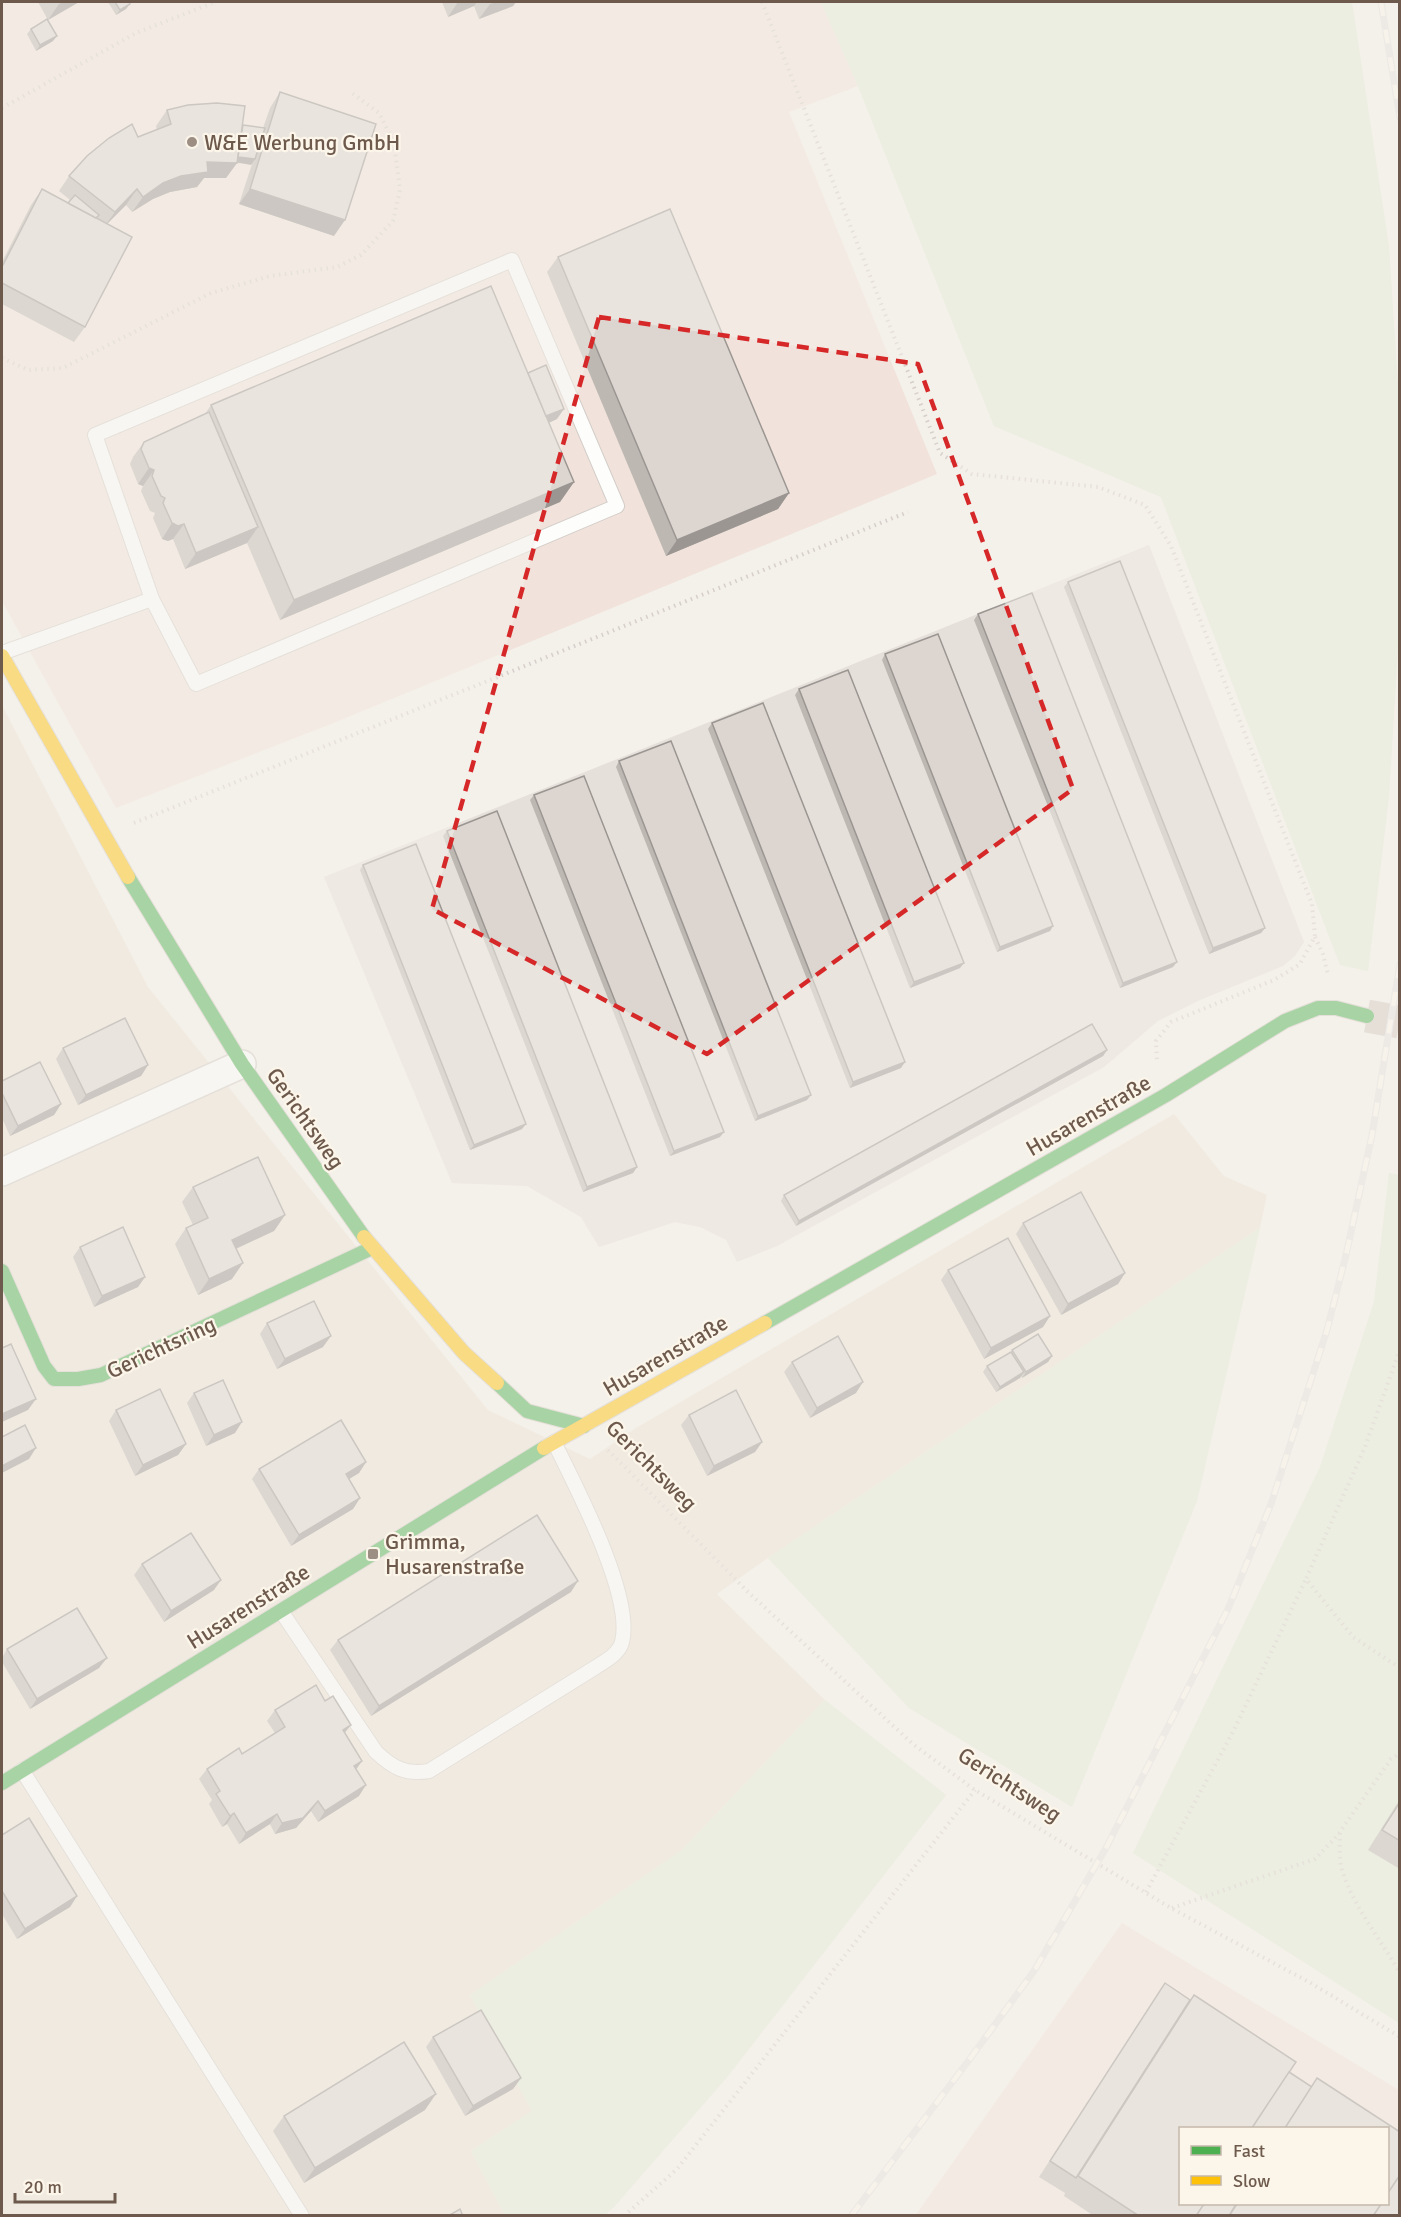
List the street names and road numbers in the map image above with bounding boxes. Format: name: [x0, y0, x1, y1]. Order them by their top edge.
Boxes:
street label: Gerichtsweg: [261, 1062, 350, 1174]
street label: Husarenstraße: [1021, 1069, 1155, 1162]
street label: Husarenstraße: [598, 1309, 732, 1402]
street label: Gerichtsring: [102, 1310, 220, 1384]
street label: Gerichtsweg: [601, 1414, 703, 1516]
street label: Husarenstraße: [182, 1558, 315, 1655]
street label: Gerichtsweg: [953, 1741, 1066, 1828]

